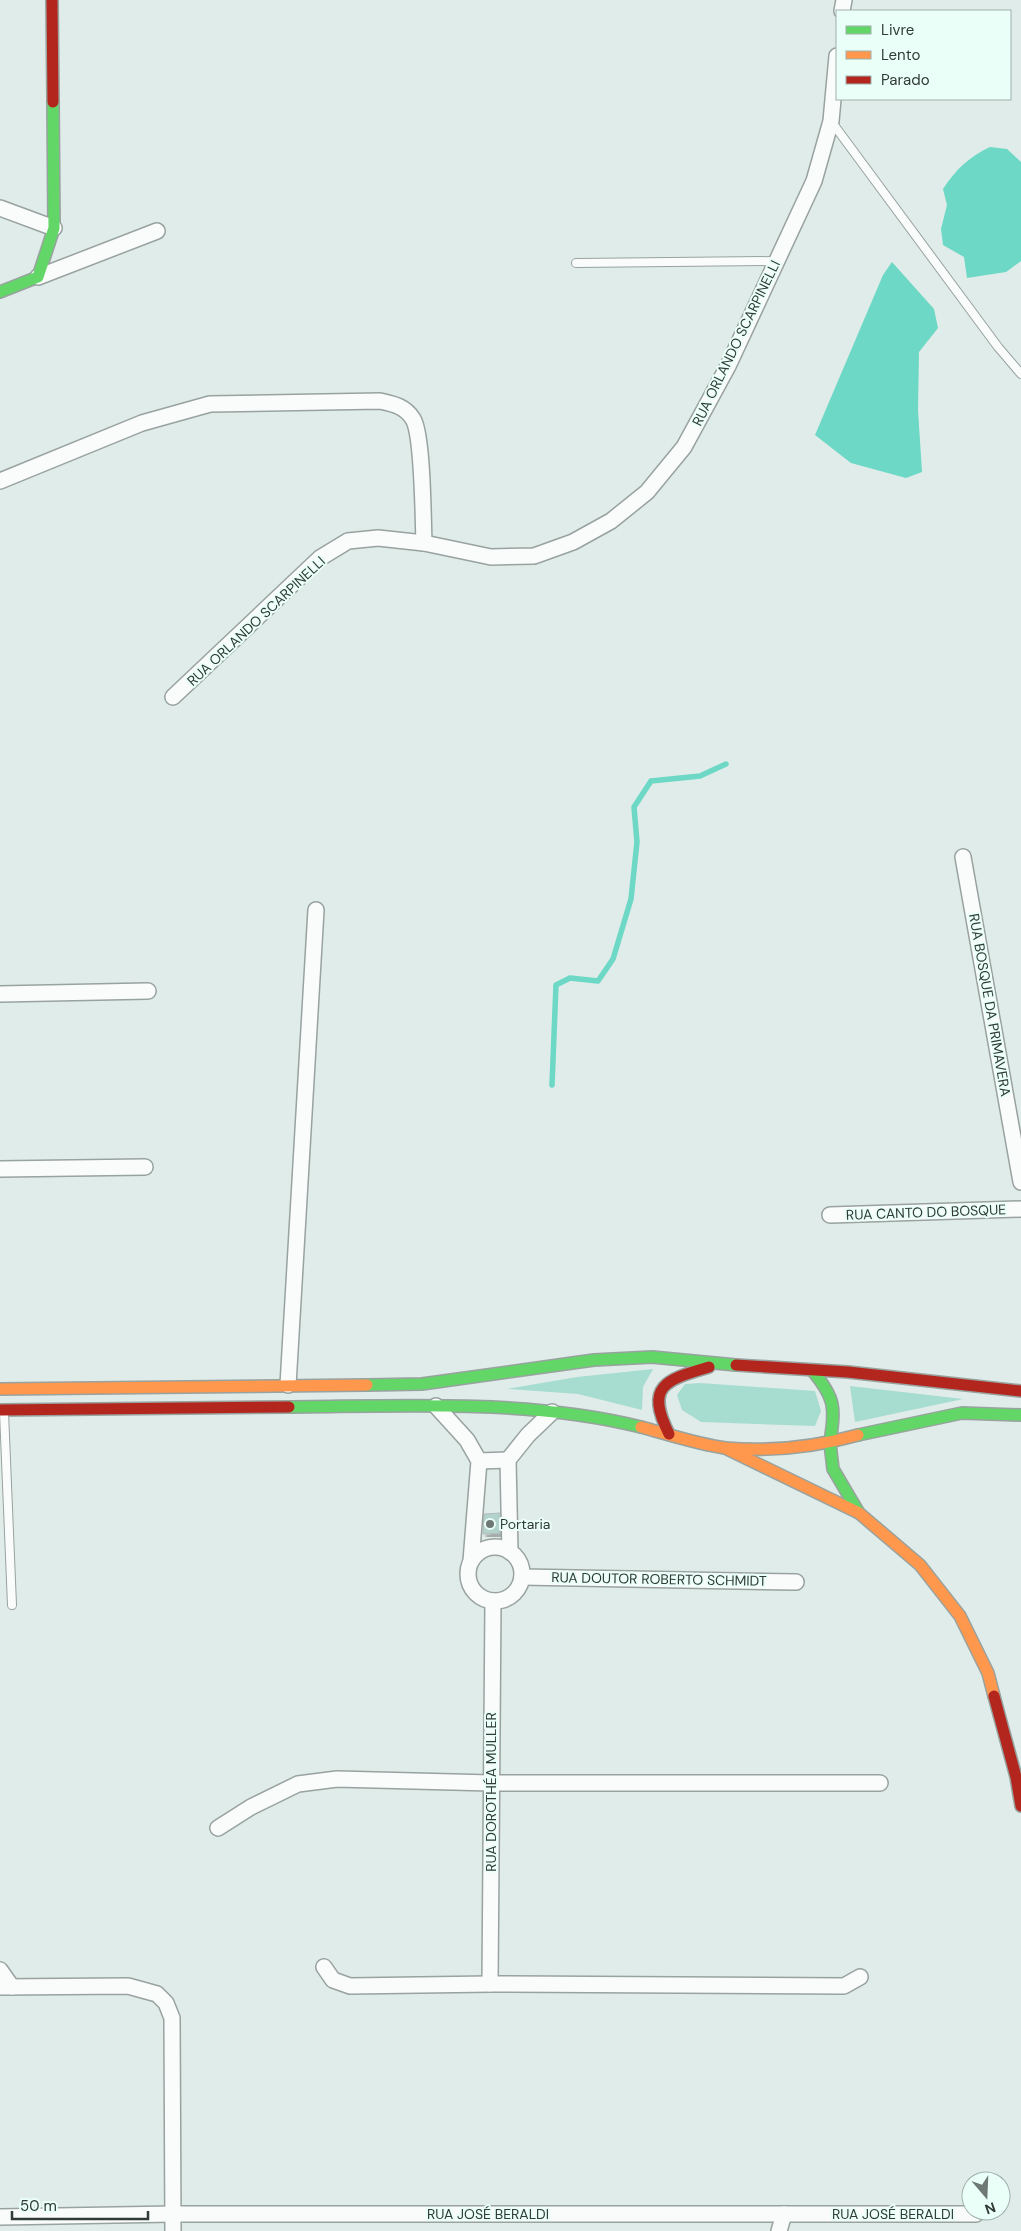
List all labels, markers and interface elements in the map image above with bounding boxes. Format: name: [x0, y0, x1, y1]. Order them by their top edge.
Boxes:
legend: [836, 10, 1011, 100]
text: Livre: [881, 20, 914, 40]
text: Lento: [881, 45, 920, 65]
text: Parado: [881, 70, 930, 90]
street label: RUA ORLANDO SCARPINELLI: [688, 257, 784, 429]
street label: RUA ORLANDO SCARPINELLI: [183, 552, 329, 690]
street label: RUA BOSQUE DA PRIMAVERA: [965, 912, 1015, 1098]
street label: RUA CANTO DO BOSQUE: [846, 1200, 1006, 1224]
place label: Portaria: [500, 1515, 550, 1533]
marker: Portaria: [484, 1518, 496, 1530]
street label: RUA DOUTOR ROBERTO SCHMIDT: [551, 1568, 767, 1590]
street label: RUA DOROTHÉA MULLER: [482, 1712, 500, 1872]
north arrow: [961, 2171, 1011, 2221]
scale bar: [12, 2188, 149, 2220]
text: 50 m: [20, 2196, 57, 2216]
text: N: [982, 2198, 998, 2218]
street label: RUA JOSÉ BERALDI: [427, 2205, 549, 2223]
street label: RUA JOSÉ BERALDI: [832, 2205, 954, 2223]

